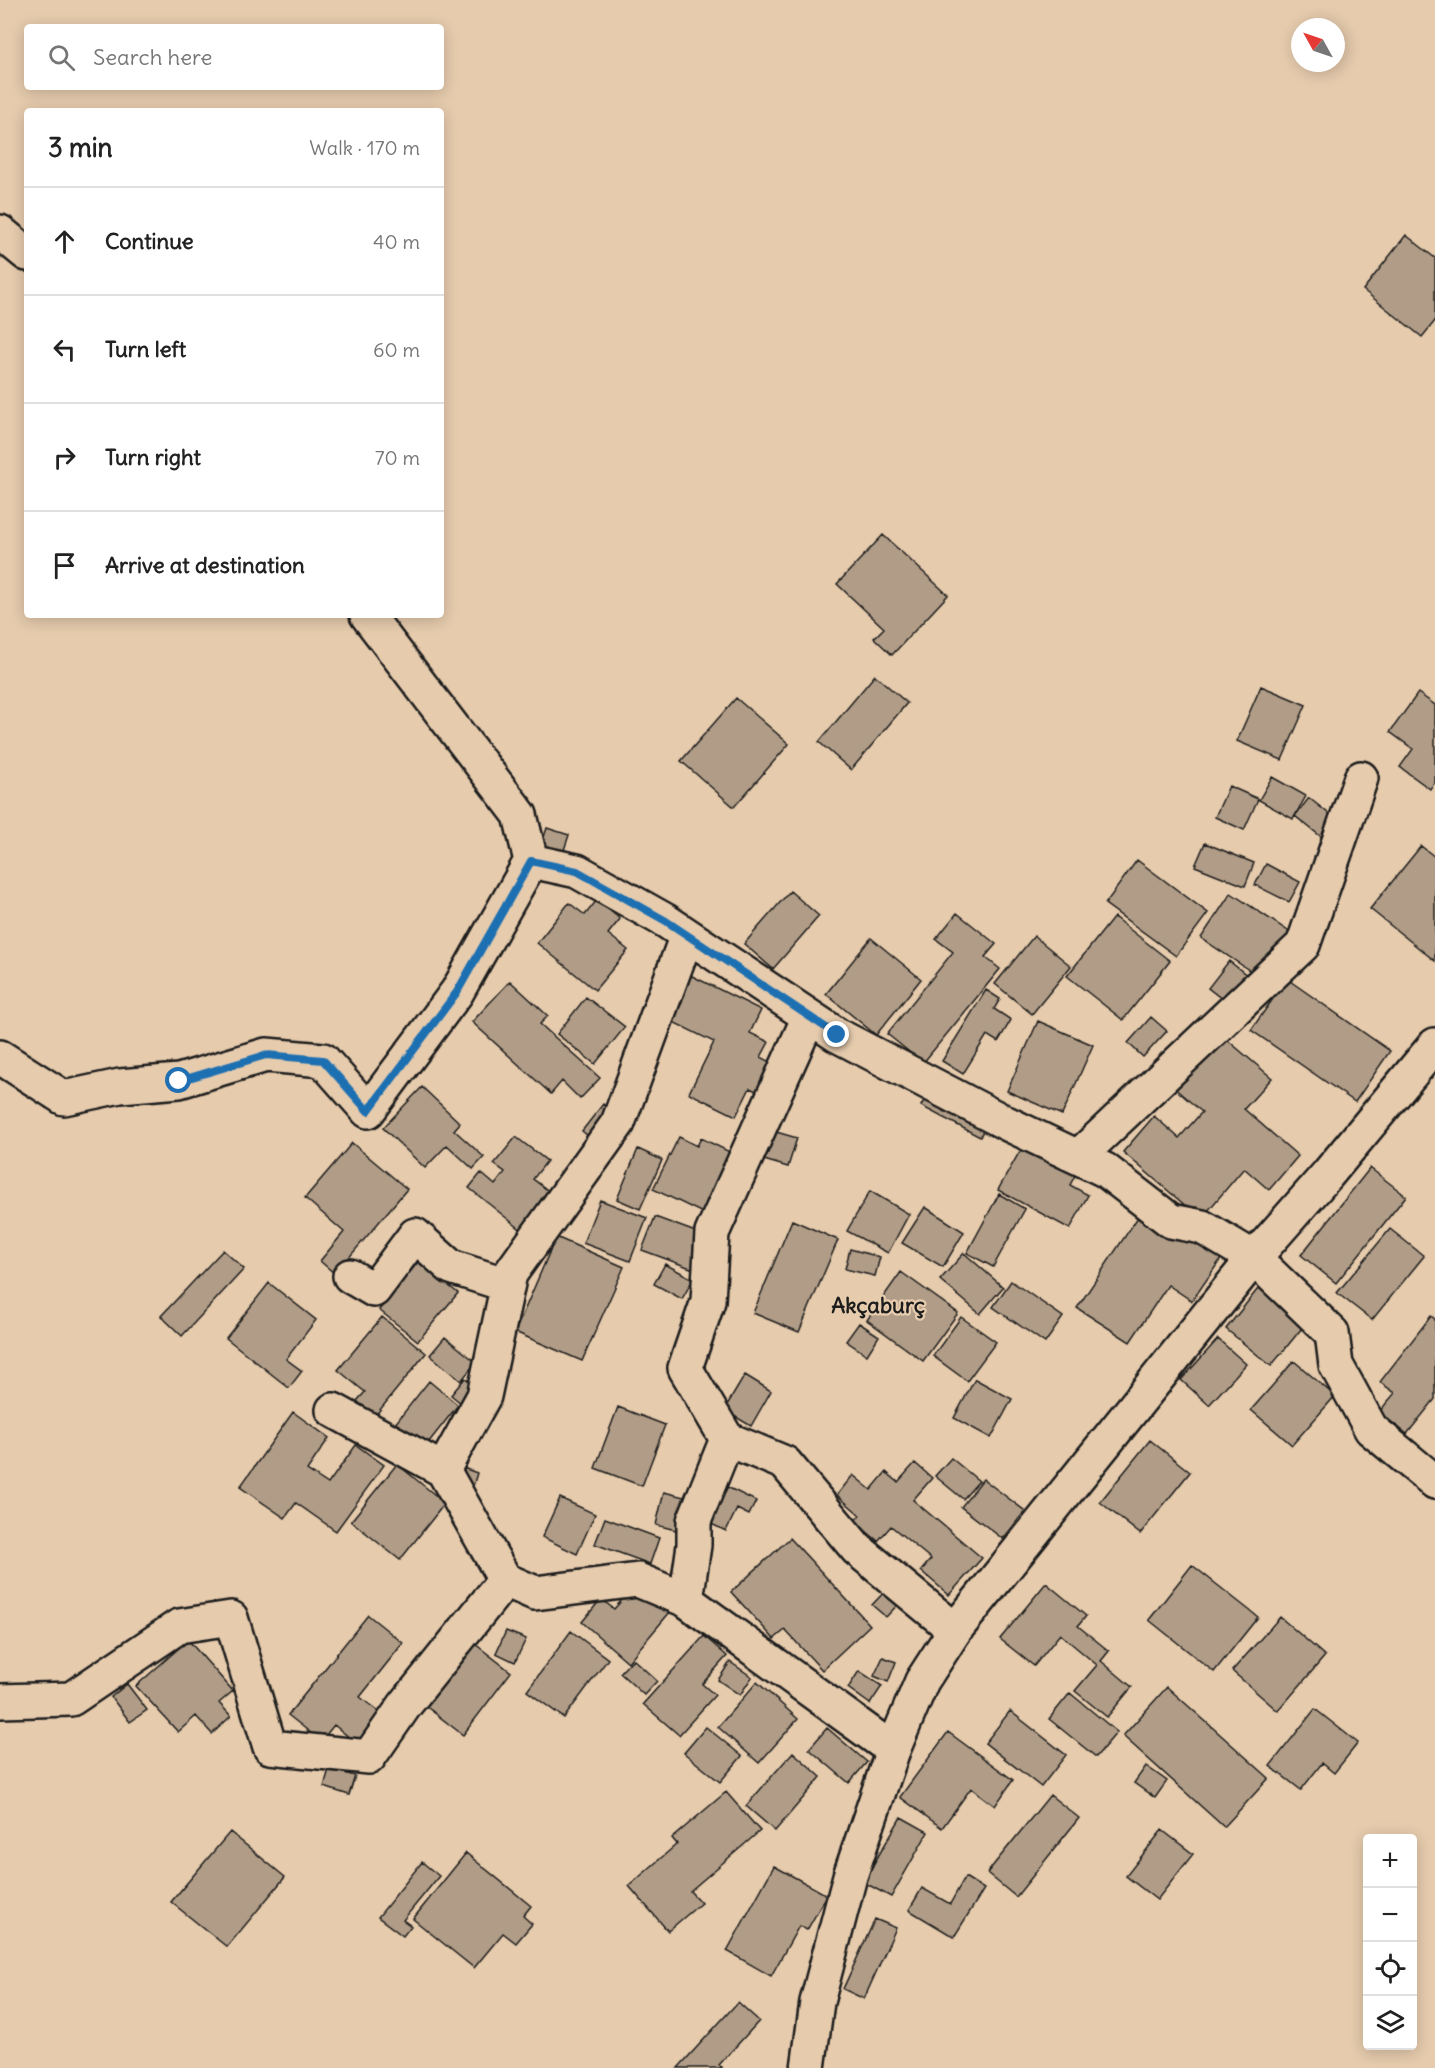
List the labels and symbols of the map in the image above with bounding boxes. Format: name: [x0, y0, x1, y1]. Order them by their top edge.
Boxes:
north arrow: [1291, 18, 1345, 72]
route end: [823, 1021, 849, 1047]
route start: [165, 1067, 191, 1093]
district label: Akçaburç: [831, 1291, 925, 1319]

